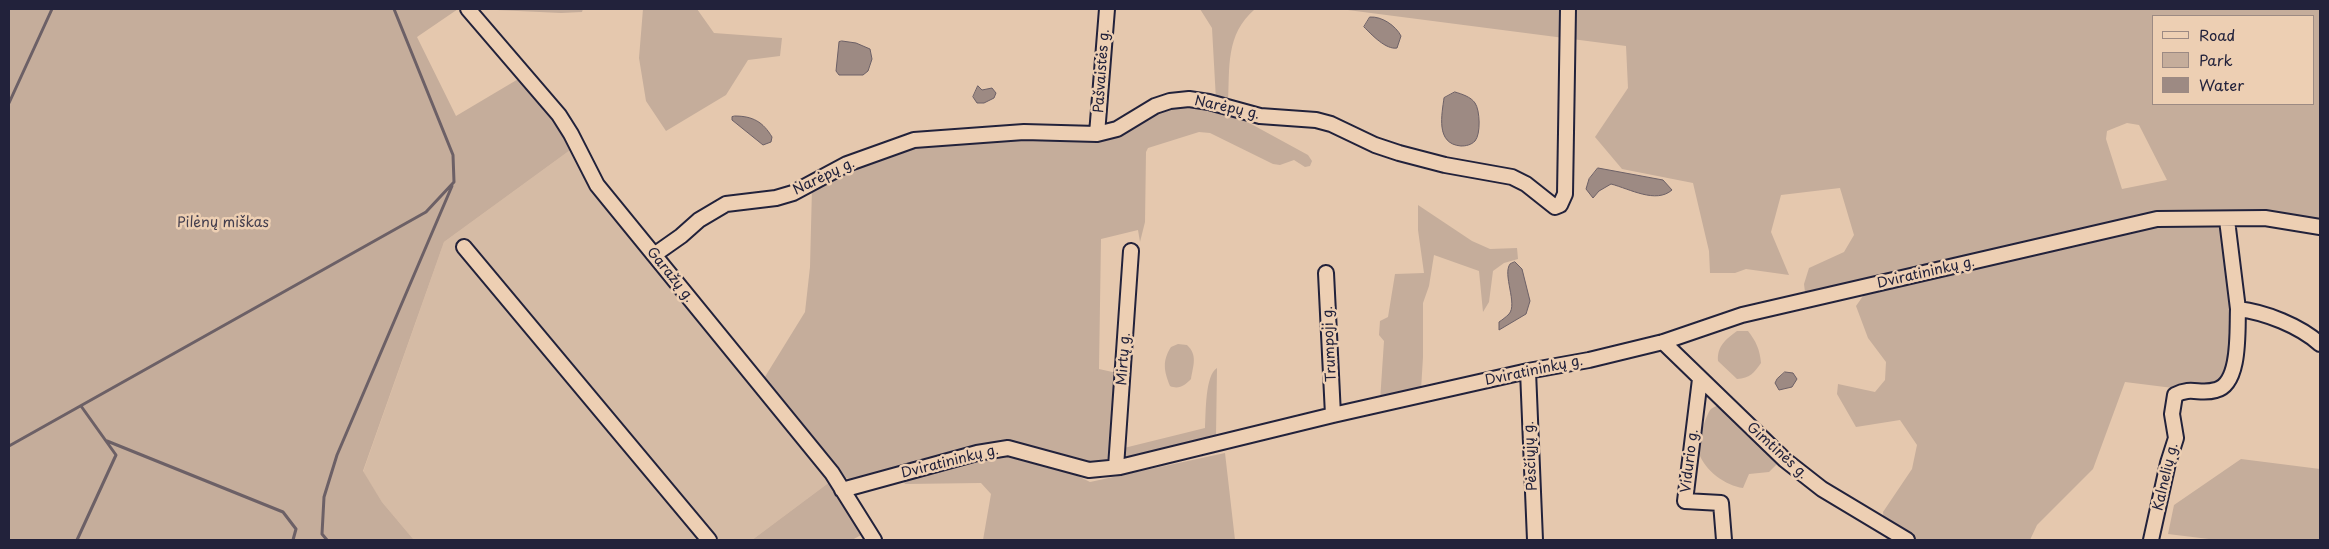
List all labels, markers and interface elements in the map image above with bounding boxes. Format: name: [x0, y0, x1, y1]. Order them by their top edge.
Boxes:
legend: [2152, 15, 2314, 105]
text: Road: [2199, 23, 2235, 46]
street label: Pašvaistės g.: [1091, 28, 1113, 114]
text: Park: [2199, 48, 2233, 71]
text: Water: [2199, 73, 2244, 96]
street label: Narėpų g.: [1193, 93, 1261, 123]
street label: Narėpų g.: [790, 155, 858, 199]
park label: Pilėnų miškas: [177, 215, 269, 231]
street label: Garažų g.: [643, 244, 697, 306]
street label: Dviratininkų g.: [1876, 254, 1976, 292]
street label: Trumpoji g.: [1320, 306, 1340, 382]
street label: Mirtų g.: [1114, 332, 1134, 386]
street label: Dviratininkų g.: [1484, 352, 1584, 390]
street label: Gimtinės g.: [1743, 419, 1811, 483]
street label: Pėsčiųjų g.: [1521, 421, 1541, 491]
street label: Vidurio g.: [1678, 428, 1702, 494]
street label: Kalnelių g.: [2150, 441, 2182, 513]
street label: Dviratininkų g.: [900, 442, 1000, 482]

